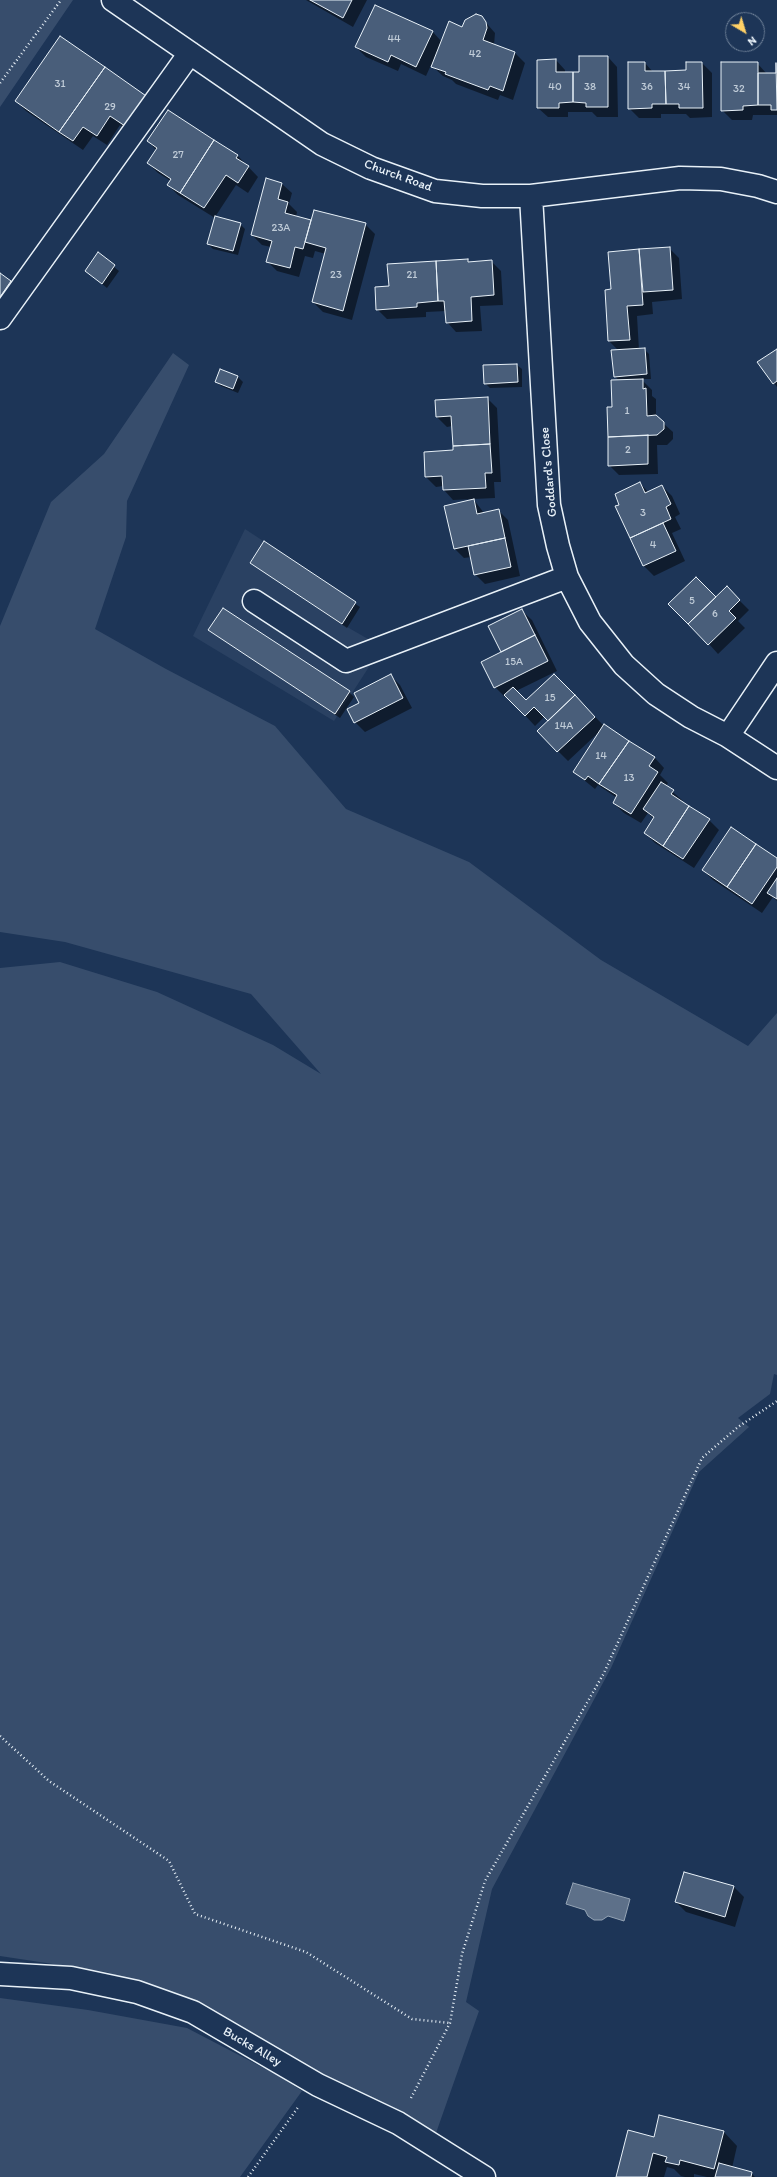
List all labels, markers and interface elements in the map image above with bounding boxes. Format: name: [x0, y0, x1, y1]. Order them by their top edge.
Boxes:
north arrow: [725, 12, 765, 52]
house number: 44: [387, 32, 401, 46]
text: N: [745, 34, 759, 48]
house number: 42: [469, 47, 481, 61]
house number: 31: [54, 77, 66, 91]
house number: 40: [548, 80, 562, 94]
house number: 38: [584, 80, 596, 94]
house number: 36: [641, 80, 653, 94]
house number: 34: [678, 80, 690, 94]
house number: 32: [733, 82, 745, 96]
house number: 29: [104, 100, 116, 114]
house number: 27: [172, 148, 184, 162]
street label: Church Road: [362, 156, 434, 196]
house number: 23A: [272, 221, 290, 235]
house number: 23: [330, 268, 342, 282]
house number: 21: [407, 268, 417, 282]
house number: 1: [624, 404, 630, 418]
street label: Goddard's Close: [537, 426, 561, 518]
house number: 2: [625, 443, 631, 457]
house number: 3: [640, 506, 646, 520]
house number: 4: [650, 538, 656, 552]
house number: 5: [689, 594, 695, 608]
house number: 6: [712, 607, 718, 621]
house number: 15A: [505, 655, 523, 669]
house number: 15: [545, 691, 555, 705]
house number: 14A: [555, 719, 573, 733]
house number: 14: [595, 749, 607, 763]
house number: 13: [623, 771, 635, 785]
street label: Bucks Alley: [220, 2024, 284, 2070]

